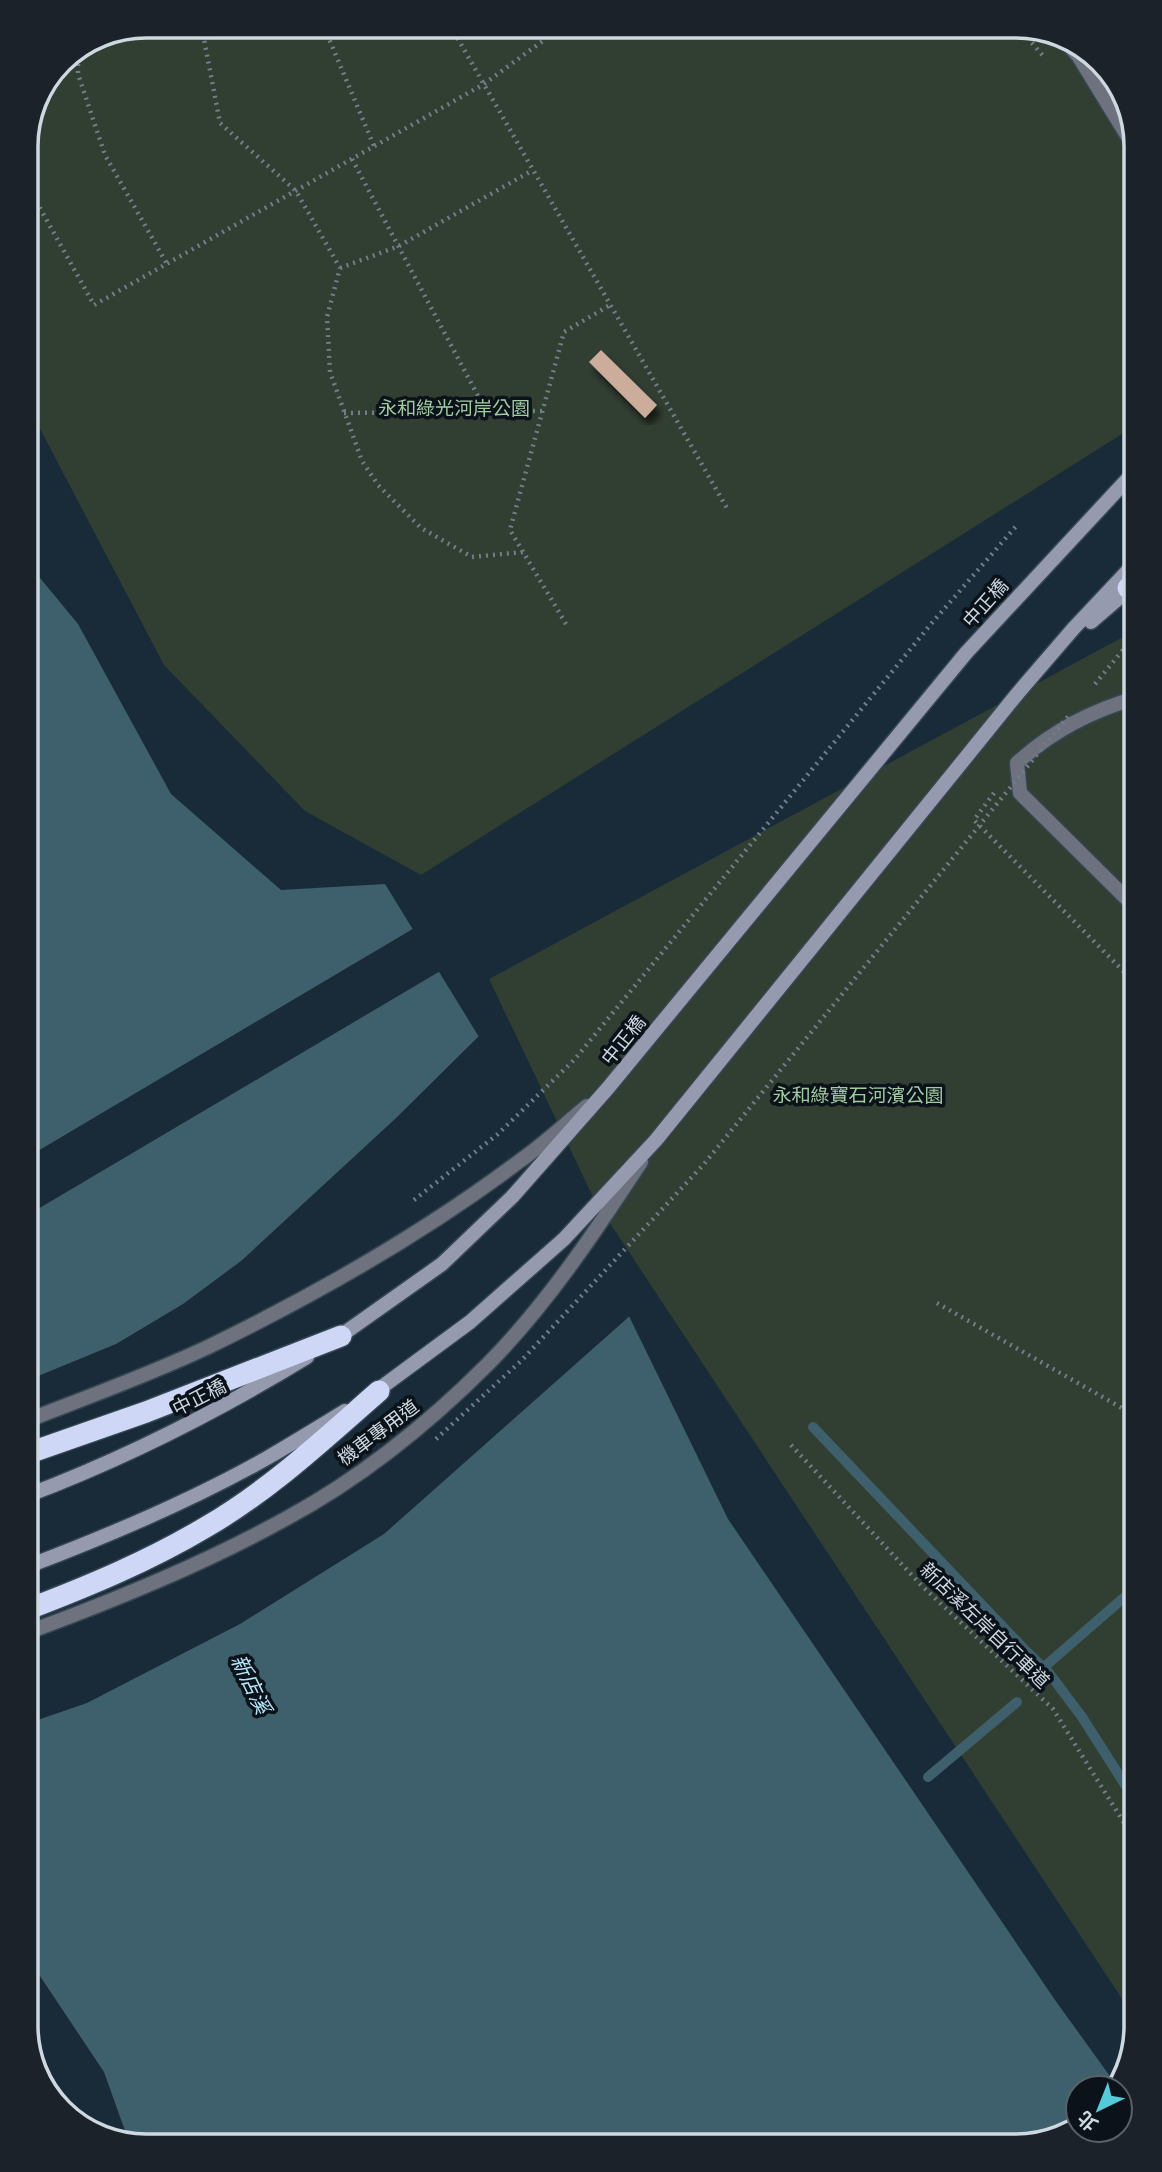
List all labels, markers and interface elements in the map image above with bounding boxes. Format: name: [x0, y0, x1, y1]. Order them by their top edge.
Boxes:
park label: 永和綠光河岸公園: [378, 395, 530, 421]
street label: 中正橋: [956, 573, 1014, 633]
street label: 中正橋: [595, 1010, 651, 1070]
park label: 永和綠寶石河濱公園: [772, 1082, 944, 1108]
street label: 中正橋: [168, 1372, 230, 1422]
street label: 機車專用道: [332, 1393, 424, 1471]
street label: 新店溪左岸自行車道: [914, 1556, 1056, 1694]
water label: 新店溪: [224, 1649, 279, 1721]
north arrow: [1064, 2074, 1134, 2144]
text: 北: [1072, 2105, 1103, 2137]

